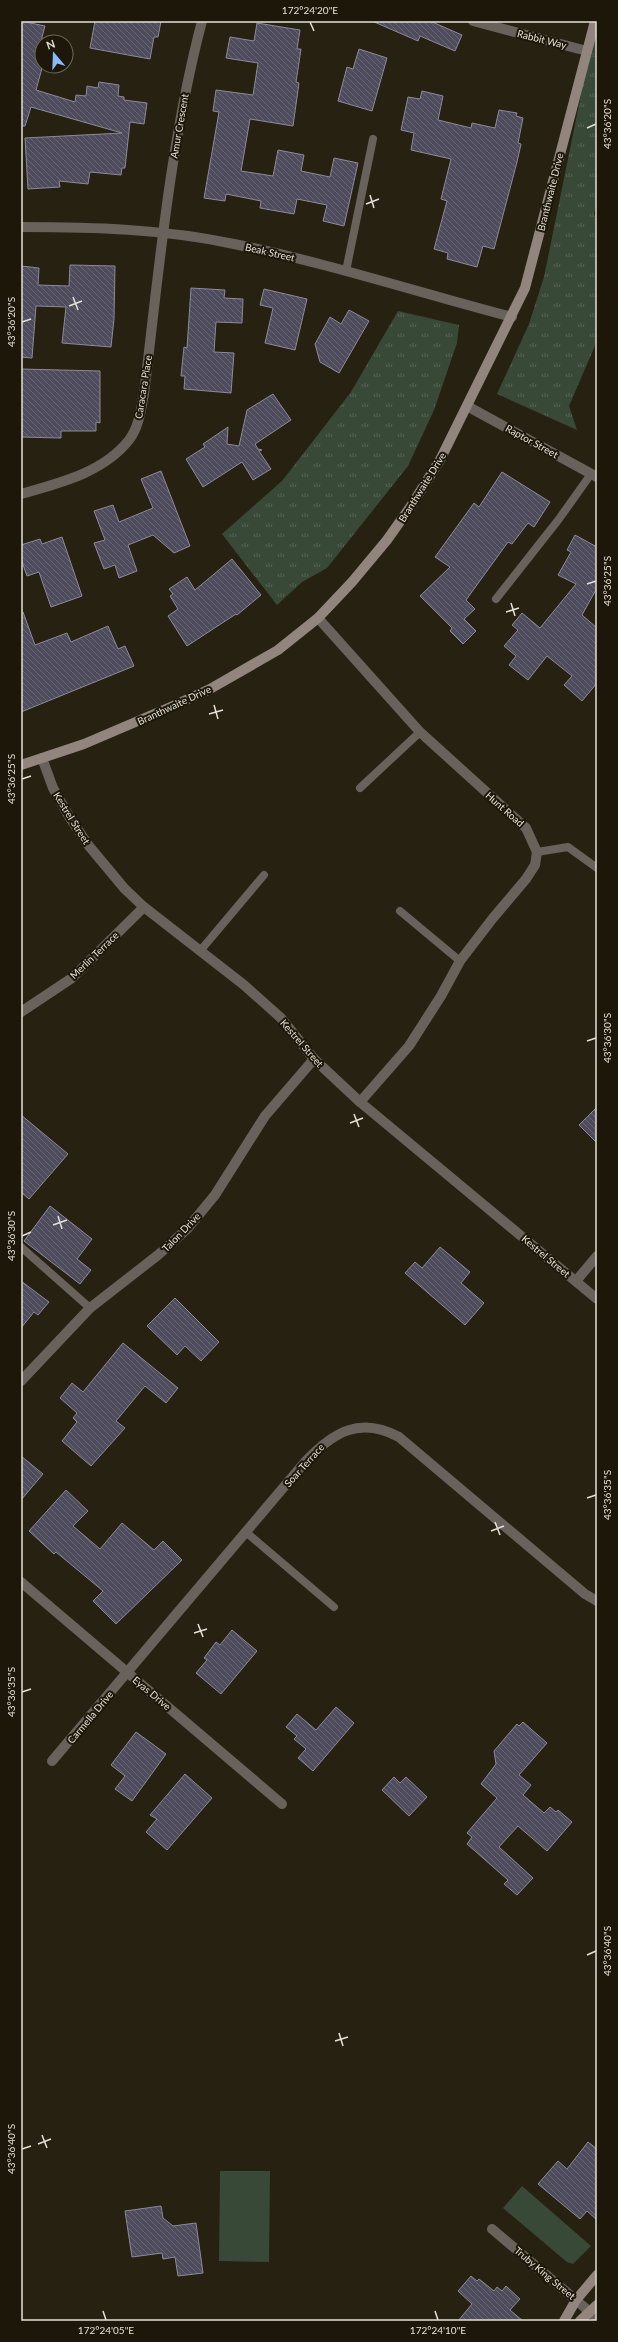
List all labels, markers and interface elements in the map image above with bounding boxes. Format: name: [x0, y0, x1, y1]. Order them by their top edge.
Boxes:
text: 172°24'20"E: [282, 4, 338, 16]
street label: Rabbit Way: [516, 27, 569, 51]
north arrow: [34, 34, 74, 74]
text: N: [44, 37, 57, 52]
street label: Amur Crescent: [167, 92, 191, 159]
text: 43°36'20"S: [601, 99, 613, 149]
street label: Branthwaite Drive: [535, 152, 565, 232]
street label: Beak Street: [244, 240, 296, 264]
text: 43°36'20"S: [5, 297, 17, 347]
street label: Caracara Place: [132, 354, 154, 420]
street label: Raptor Street: [504, 422, 561, 461]
street label: Branthwaite Drive: [396, 450, 448, 524]
text: 43°36'25"S: [601, 556, 613, 606]
street label: Branthwaite Drive: [135, 683, 213, 727]
text: 43°36'25"S: [5, 754, 17, 804]
street label: Hunt Road: [483, 789, 527, 829]
street label: Kestrel Street: [51, 790, 93, 847]
street label: Merlin Terrace: [67, 929, 121, 981]
text: 43°36'30"S: [601, 1013, 613, 1063]
street label: Kestrel Street: [278, 1017, 326, 1070]
street label: Talon Drive: [159, 1210, 203, 1254]
text: 43°36'30"S: [5, 1211, 17, 1261]
street label: Kestrel Street: [519, 1232, 573, 1280]
street label: Soar Terrace: [282, 1441, 326, 1489]
text: 43°36'35"S: [601, 1470, 613, 1520]
text: 43°36'35"S: [5, 1667, 17, 1717]
street label: Eyas Drive: [130, 1674, 174, 1712]
street label: Carmella Drive: [65, 1688, 115, 1746]
text: 43°36'40"S: [601, 1926, 613, 1976]
text: 43°36'40"S: [5, 2124, 17, 2174]
street label: Truby King Street: [512, 2244, 578, 2302]
text: 172°24'05"E: [78, 2324, 134, 2336]
text: 172°24'10"E: [410, 2324, 466, 2336]

